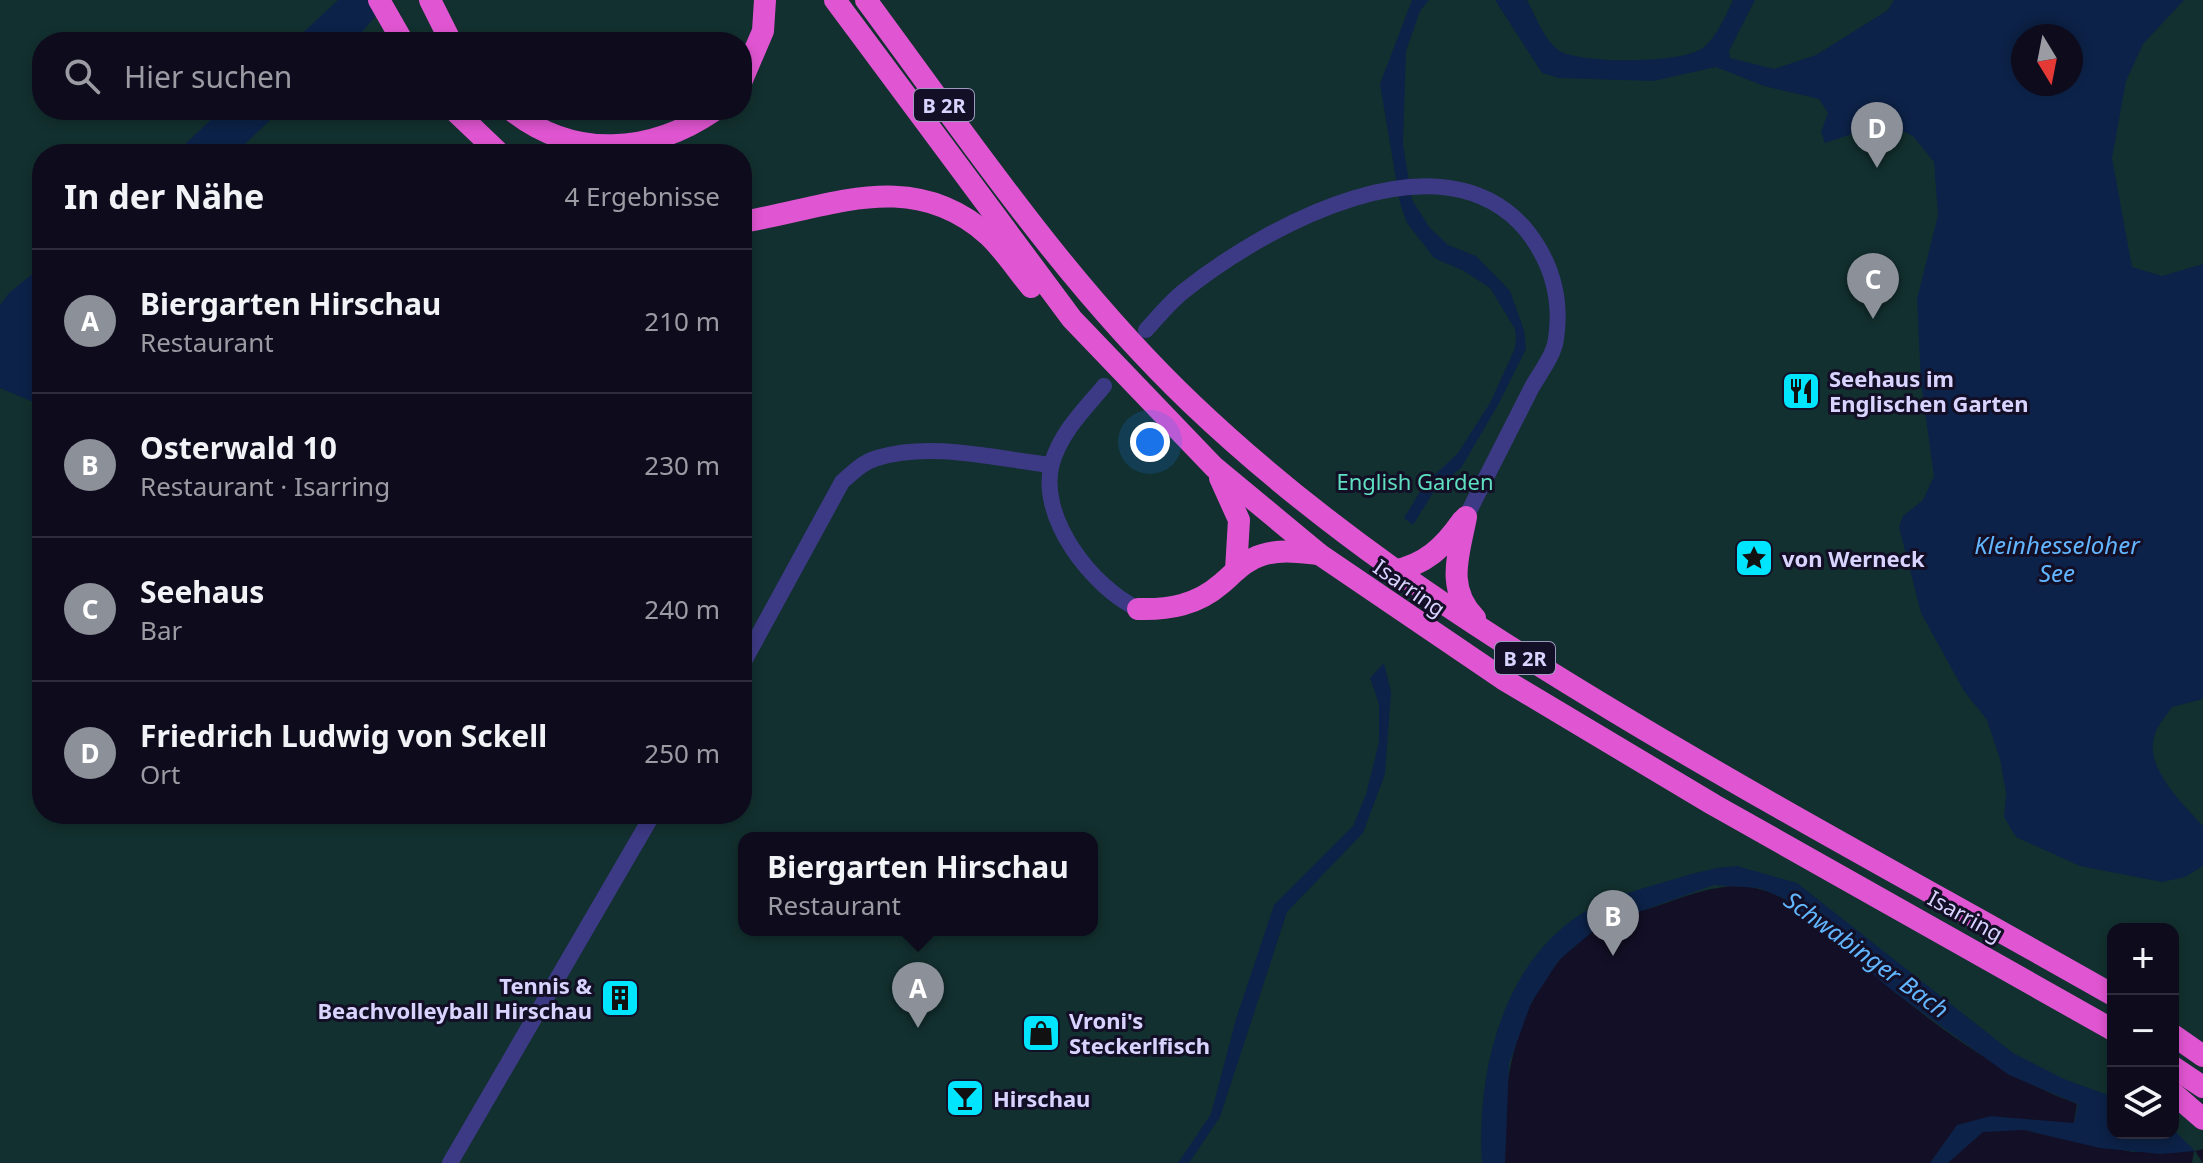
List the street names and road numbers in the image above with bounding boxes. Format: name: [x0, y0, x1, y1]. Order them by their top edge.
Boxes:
road number: B 2R: [914, 89, 974, 121]
street label: Isarring: [1368, 551, 1452, 623]
road number: B 2R: [1495, 642, 1555, 674]
street label: Isarring: [1923, 882, 2009, 948]

